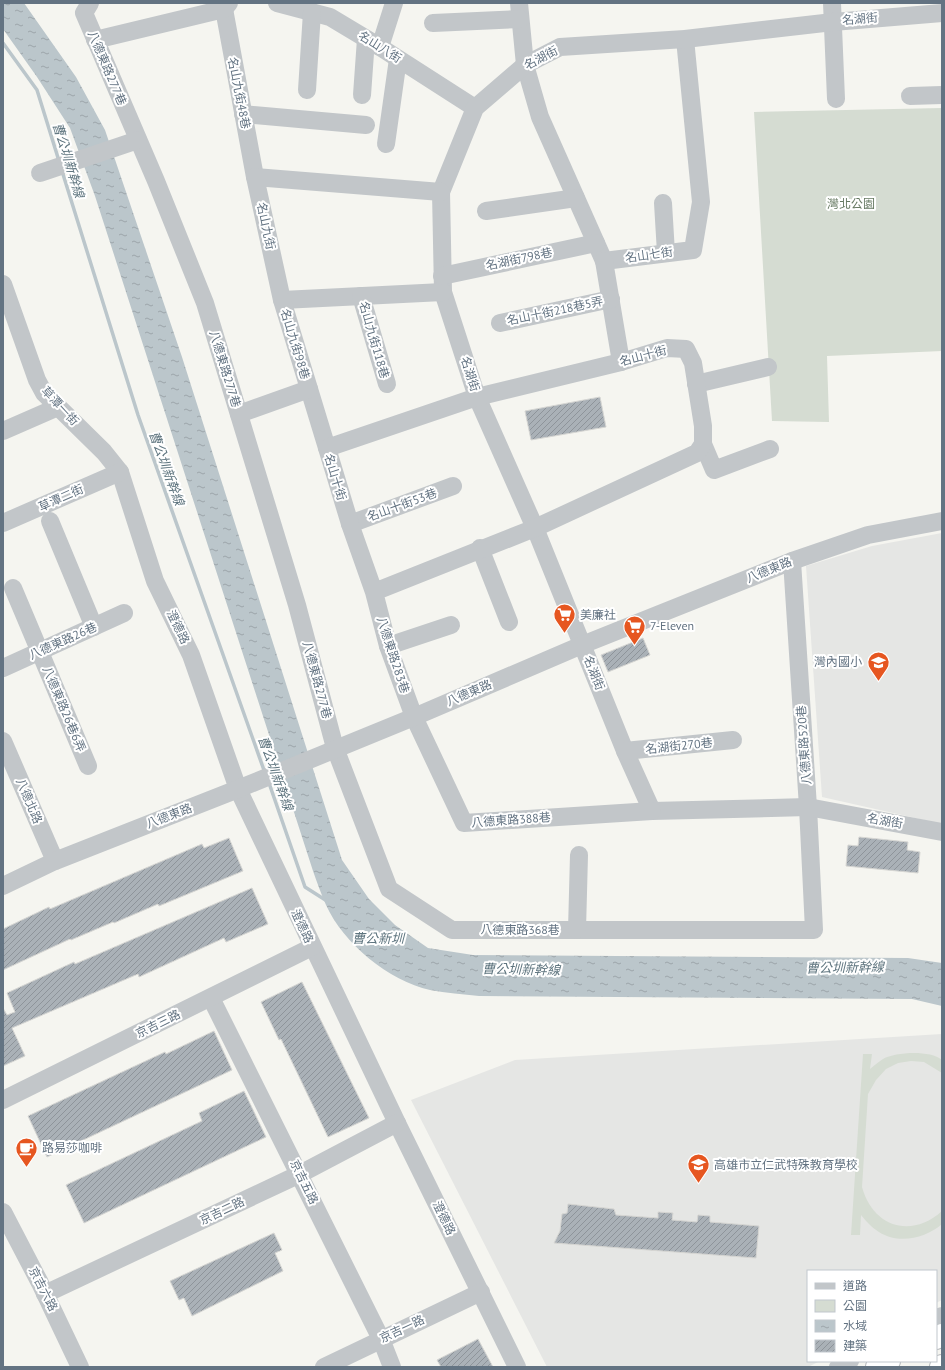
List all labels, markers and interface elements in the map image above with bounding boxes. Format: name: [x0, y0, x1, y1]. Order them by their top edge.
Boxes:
street label: 名湖街: [841, 9, 879, 28]
street label: 名山八街: [356, 27, 405, 66]
street label: 八德東路277巷: [85, 28, 130, 107]
street label: 名湖街: [521, 42, 560, 73]
street label: 名山九街48巷: [225, 56, 254, 130]
water label: 曹公圳新幹線: [49, 120, 89, 202]
park label: 灣北公園: [827, 196, 875, 211]
street label: 名山九街: [254, 201, 279, 251]
street label: 名湖街798巷: [484, 244, 554, 273]
street label: 名山七街: [624, 244, 674, 265]
street label: 名山十街218巷5弄: [505, 293, 604, 328]
street label: 名山九街118巷: [356, 300, 393, 380]
street label: 名山九街98巷: [278, 307, 313, 381]
street label: 八德東路277巷: [207, 329, 244, 409]
street label: 名山十街: [618, 342, 668, 369]
street label: 名湖街: [458, 354, 483, 393]
street label: 草潭一街: [39, 383, 82, 428]
water label: 曹公圳新幹線: [145, 429, 189, 510]
street label: 名山十街: [321, 452, 350, 502]
street label: 草潭二街: [36, 481, 86, 514]
street label: 名山十街53巷: [365, 485, 439, 524]
street label: 八德東路: [744, 554, 794, 585]
supermarket icon: 美廉社: [551, 602, 577, 635]
street label: 澄德路: [164, 607, 193, 646]
place label: 美廉社: [580, 607, 616, 622]
supermarket icon: 7-Eleven: [621, 613, 647, 646]
street label: 八德東路283巷: [374, 615, 413, 695]
place label: 7-Eleven: [650, 618, 694, 633]
street label: 八德東路26巷: [26, 619, 99, 662]
street label: 八德東路277巷: [300, 639, 335, 720]
school or university icon: 灣內國小: [865, 649, 891, 682]
street label: 名湖街: [581, 653, 608, 692]
place label: 灣內國小: [814, 654, 862, 669]
street label: 八德東路26巷6弄: [40, 664, 89, 754]
street label: 八德東路: [444, 676, 494, 709]
street label: 八德東路520巷: [793, 705, 814, 785]
water label: 曹公圳新幹線: [254, 734, 298, 815]
street label: 名湖街270巷: [645, 735, 713, 756]
street label: 八德北路: [13, 776, 46, 826]
street label: 八德東路: [144, 800, 194, 831]
street label: 八德東路388巷: [471, 809, 551, 830]
street label: 名湖街: [866, 810, 904, 831]
street label: 澄德路: [288, 906, 317, 945]
street label: 八德東路368巷: [480, 922, 560, 937]
water label: 曹公新圳: [352, 930, 406, 947]
water label: 曹公圳新幹線: [806, 958, 886, 977]
water label: 曹公圳新幹線: [482, 960, 562, 979]
street label: 京吉三路: [133, 1006, 183, 1041]
cafe icon: 路易莎咖啡: [14, 1135, 40, 1168]
place label: 路易莎咖啡: [42, 1140, 102, 1155]
school or university icon: 高雄市立仁武特殊教育學校: [685, 1152, 711, 1185]
street label: 京吉五路: [287, 1157, 322, 1207]
place label: 高雄市立仁武特殊教育學校: [714, 1157, 858, 1172]
street label: 京吉二路: [197, 1194, 247, 1227]
street label: 澄德路: [430, 1198, 459, 1237]
street label: 京吉六路: [26, 1264, 61, 1314]
legend: [807, 1270, 937, 1362]
text: 道路: [843, 1278, 867, 1293]
text: 公園: [843, 1298, 867, 1313]
street label: 京吉一路: [377, 1312, 427, 1345]
text: 水域: [843, 1318, 867, 1333]
text: 建築: [843, 1338, 867, 1353]

